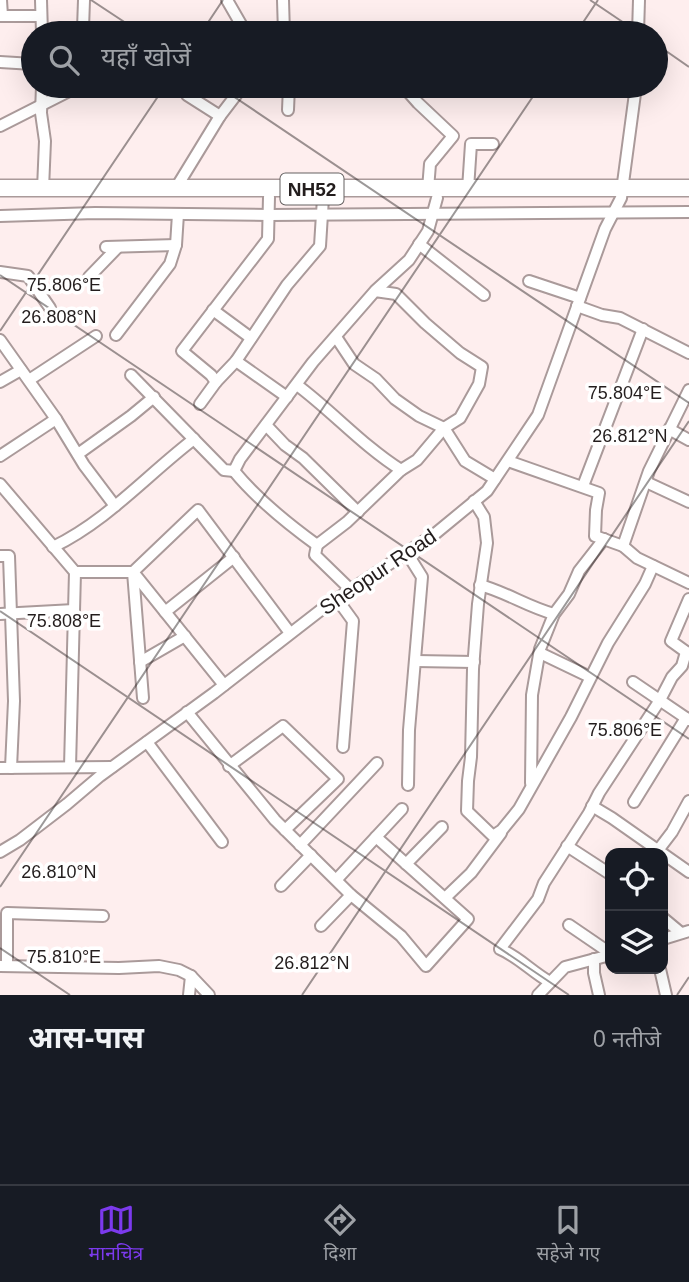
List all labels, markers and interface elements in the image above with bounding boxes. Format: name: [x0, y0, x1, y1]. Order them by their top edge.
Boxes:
search box: [21, 21, 668, 98]
icon: search: [45, 41, 83, 79]
text: यहाँ खोजें: [101, 42, 191, 72]
road number: NH52: [280, 174, 344, 204]
text: 75.806°E: [27, 275, 101, 295]
text: 26.808°N: [21, 307, 97, 327]
text: 75.804°E: [588, 383, 662, 403]
text: 26.812°N: [592, 426, 668, 446]
street label: Sheopur Road: [315, 524, 440, 619]
text: 75.808°E: [27, 611, 101, 631]
text: 75.806°E: [588, 720, 662, 740]
map controls: [605, 848, 668, 974]
button: locate: [605, 848, 668, 911]
text: 26.810°N: [21, 862, 97, 882]
button: layers: [605, 911, 668, 974]
text: 75.810°E: [27, 947, 101, 967]
text: 26.812°N: [274, 953, 350, 973]
text: आस-पास: [28, 1021, 144, 1054]
text: 0 नतीजे: [593, 1026, 661, 1052]
tab: मानचित्र: [89, 1201, 143, 1268]
tab: दिशा: [321, 1201, 359, 1268]
tab: सहेजे गए: [537, 1201, 600, 1268]

